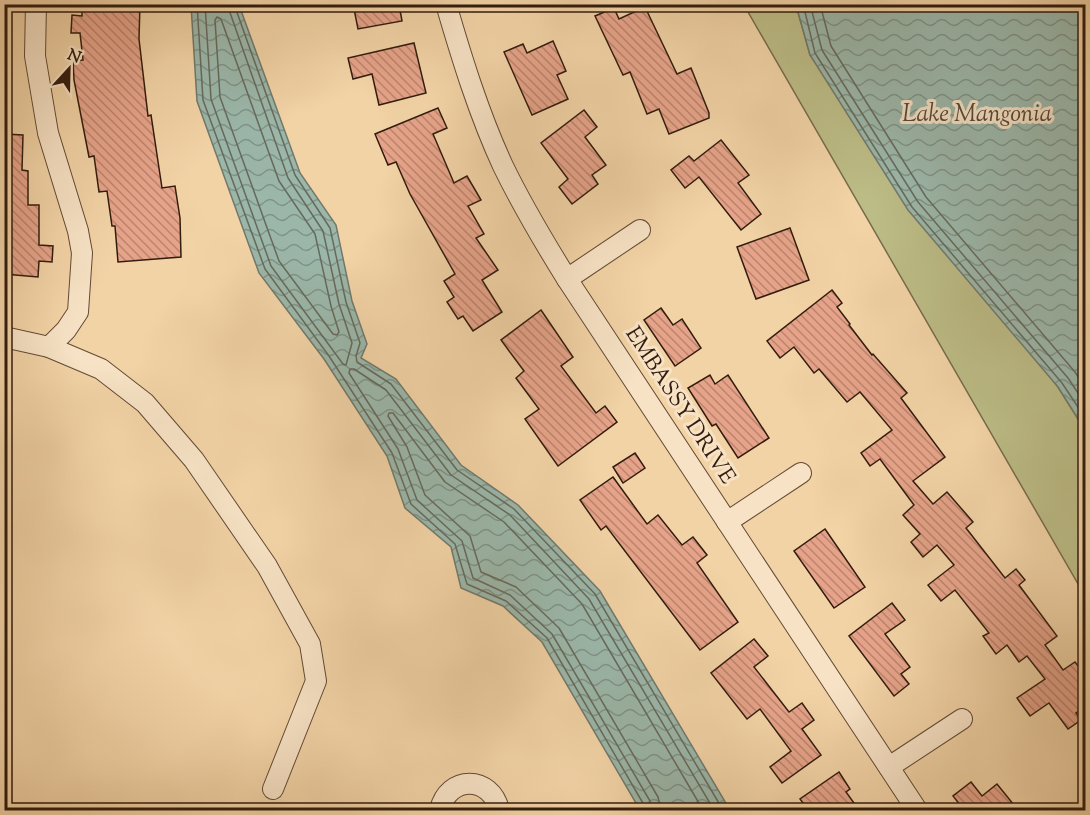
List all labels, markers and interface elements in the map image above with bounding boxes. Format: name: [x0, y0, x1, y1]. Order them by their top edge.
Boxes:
north arrow: [39, 39, 99, 99]
text: N: [63, 44, 84, 71]
water label: Lake Mangonia: [902, 98, 1052, 132]
street label: EMBASSY DRIVE: [616, 321, 742, 491]

